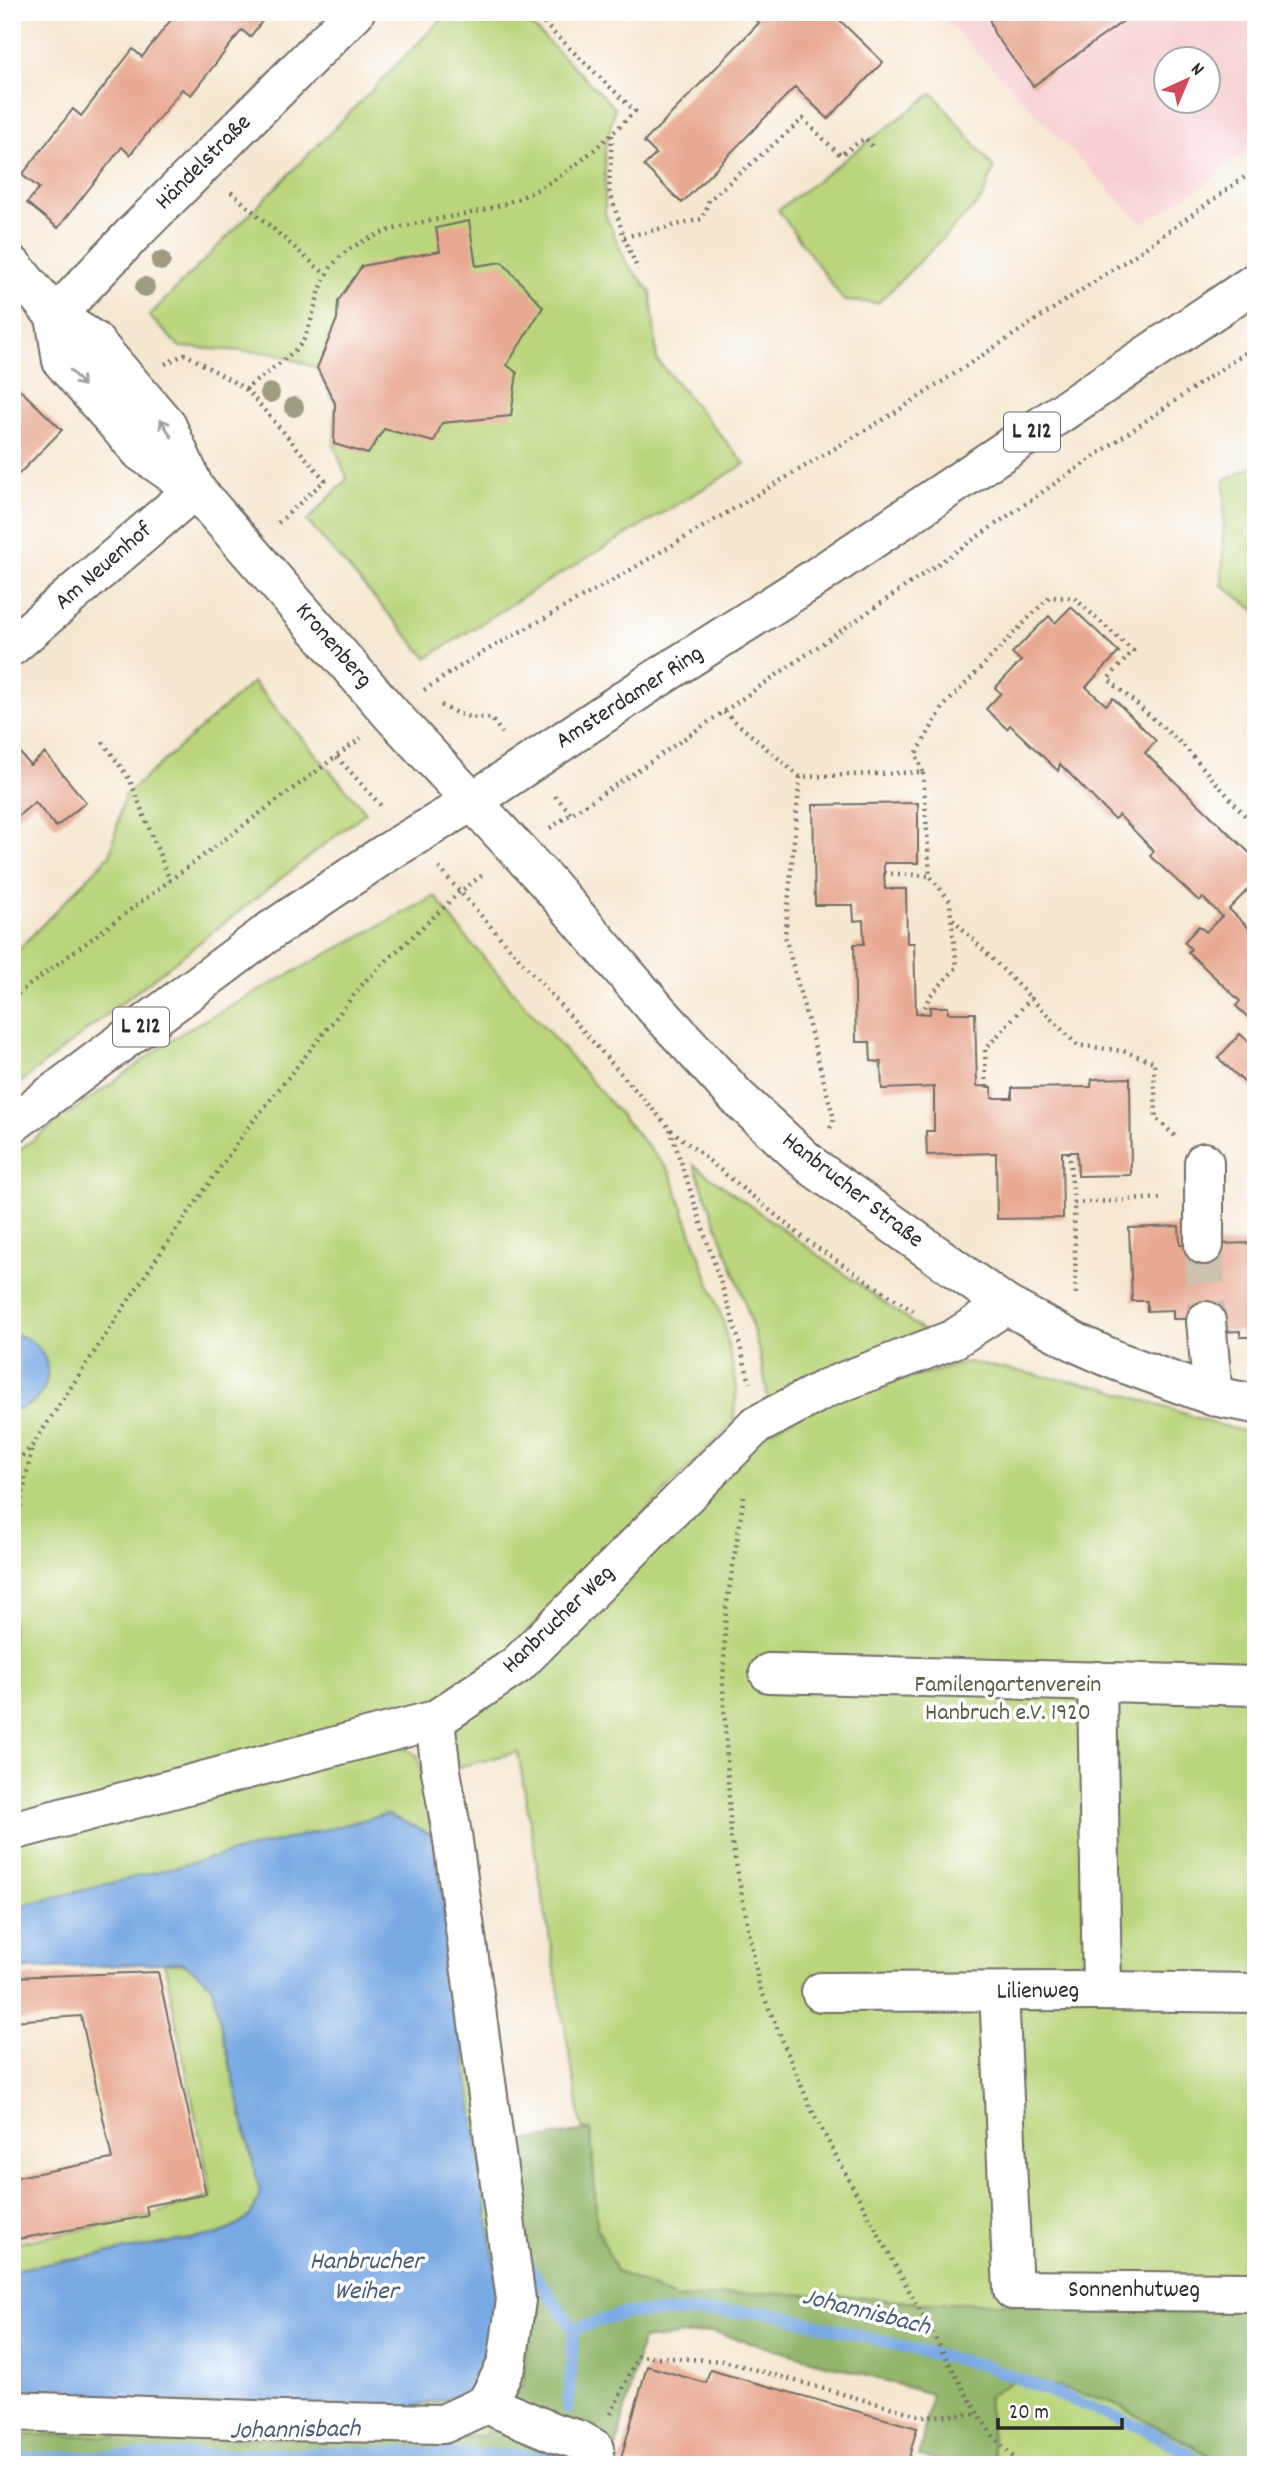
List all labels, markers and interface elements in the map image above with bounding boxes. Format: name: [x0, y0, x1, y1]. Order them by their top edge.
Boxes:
north arrow: [1152, 46, 1222, 116]
text: N: [1184, 57, 1209, 83]
street label: Händelstraße: [148, 107, 260, 219]
one-way arrow: [69, 369, 85, 387]
road number: L 212: [1004, 412, 1060, 452]
one-way arrow: [159, 418, 173, 438]
street label: Am Neuenhof: [48, 515, 161, 619]
street label: Kronenberg: [286, 596, 380, 696]
street label: Amsterdamer Ring: [550, 638, 710, 758]
road number: L 212: [113, 1008, 169, 1046]
street label: Hanbrucher Straße: [774, 1125, 930, 1257]
street label: Hanbrucher Weg: [495, 1558, 623, 1682]
park label: Familengartenverein Hanbruch e.V. 1920: [915, 1669, 1101, 1731]
street label: Lilienweg: [996, 1974, 1080, 2010]
water label: Hanbrucher Weiher: [309, 2244, 426, 2311]
street label: Sonnenhutweg: [1068, 2274, 1200, 2308]
water label: Johannisbach: [798, 2279, 935, 2347]
scale bar: [998, 2386, 1123, 2430]
text: 20 m: [1009, 2399, 1049, 2429]
water label: Johannisbach: [229, 2411, 362, 2451]

